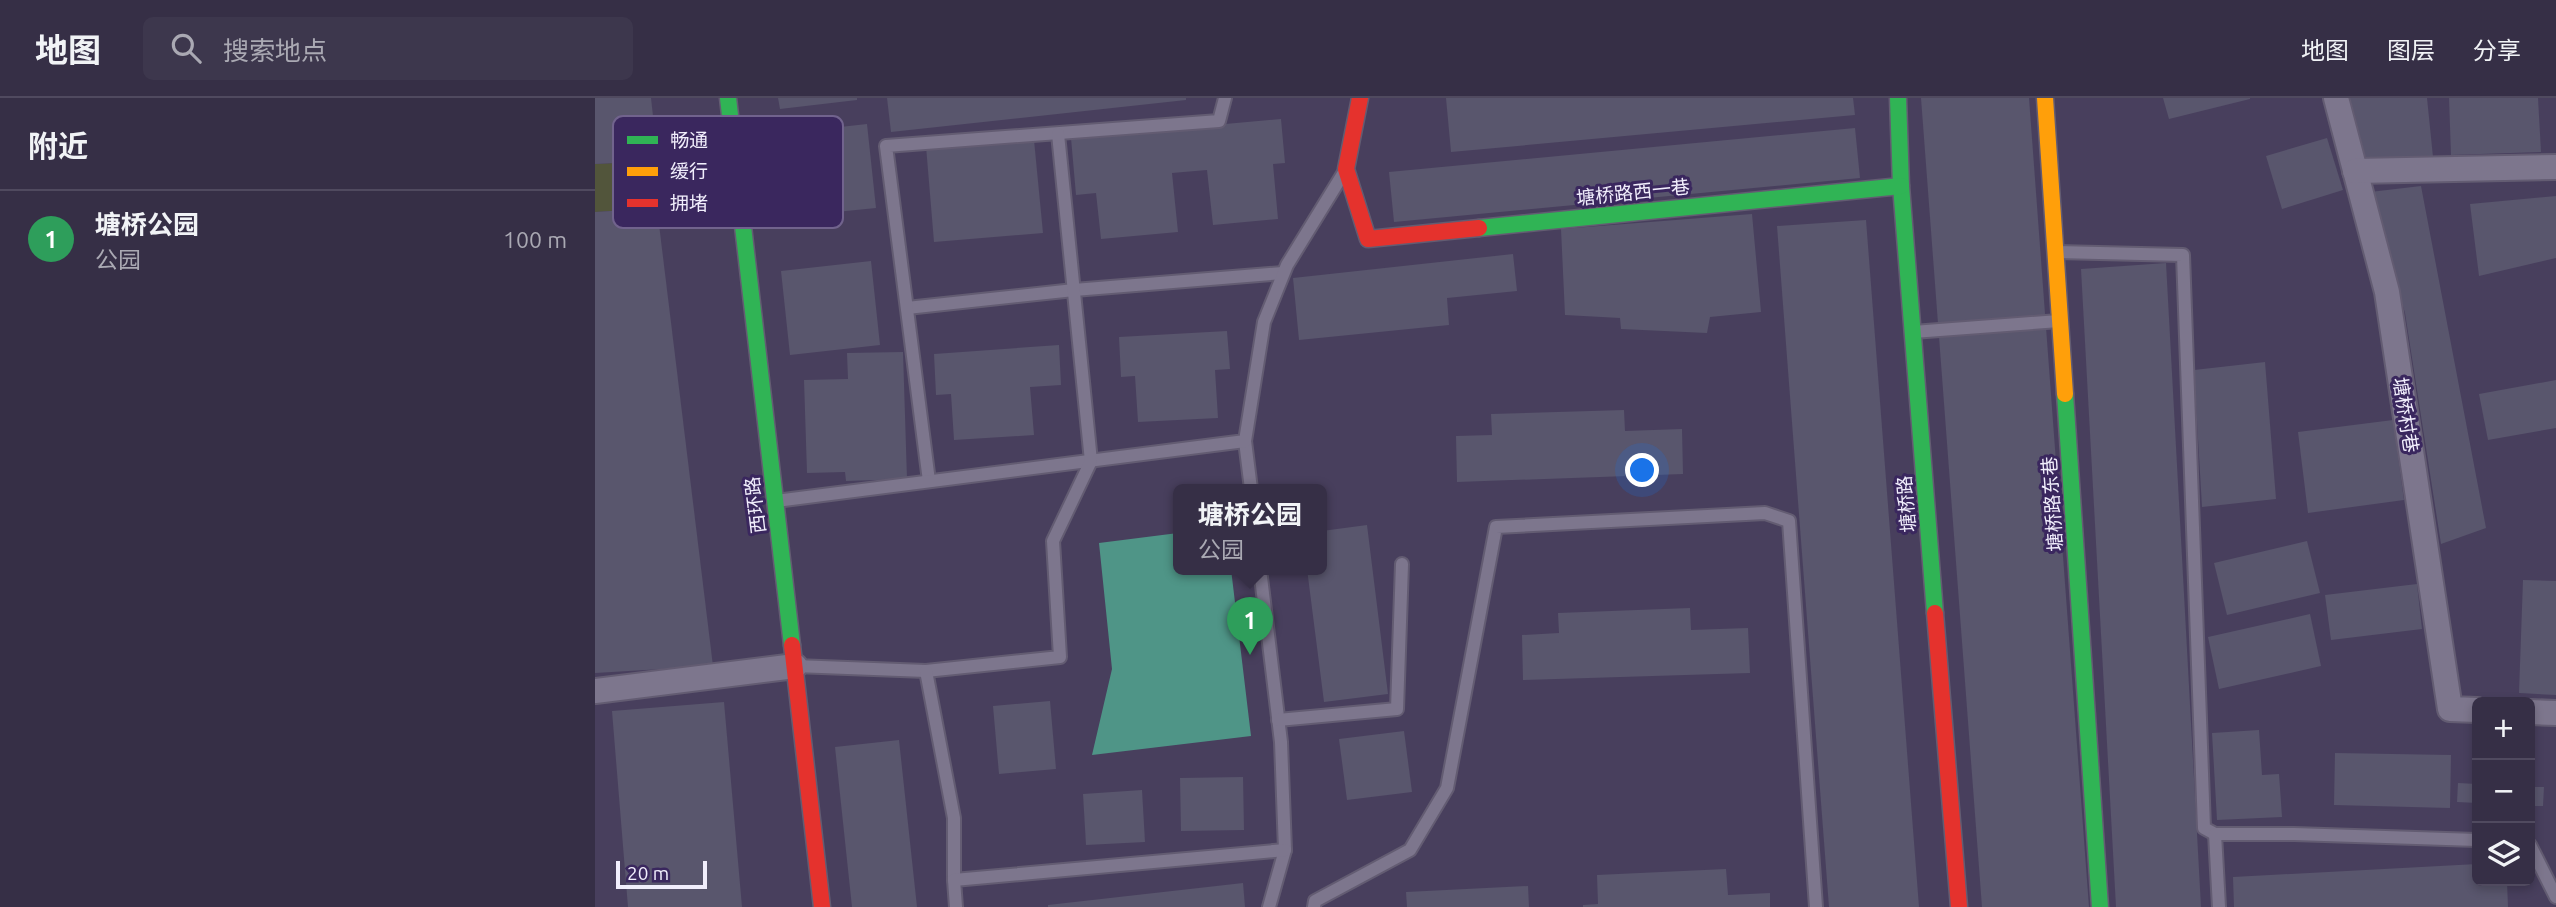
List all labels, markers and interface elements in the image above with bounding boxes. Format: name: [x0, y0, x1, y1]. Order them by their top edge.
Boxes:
search box: [143, 17, 633, 80]
icon: search: [167, 29, 205, 67]
text: 地图: [35, 31, 101, 68]
text: 搜索地点: [223, 36, 327, 65]
text: 地图: [2301, 37, 2349, 64]
text: 图层: [2387, 37, 2435, 64]
text: 分享: [2473, 37, 2521, 64]
legend: [613, 116, 843, 228]
text: 附近: [28, 129, 88, 163]
text: 畅通: [670, 129, 708, 151]
text: 缓行: [670, 160, 708, 182]
street label: 塘桥路西一巷: [1575, 175, 1691, 209]
text: 拥堵: [670, 192, 708, 214]
text: 塘桥公园: [95, 210, 199, 239]
text: 1: [45, 227, 57, 252]
text: 100 m: [503, 227, 567, 252]
text: 公园: [95, 247, 141, 272]
street label: 塘桥村巷: [2389, 376, 2423, 454]
your location: [1625, 453, 1659, 487]
street label: 塘桥路东巷: [2038, 456, 2066, 552]
street label: 西环路: [741, 475, 769, 535]
street label: 塘桥路: [1893, 475, 1919, 533]
popup: [1173, 484, 1327, 575]
text: 塘桥公园: [1198, 500, 1302, 529]
text: 公园: [1198, 537, 1244, 562]
pin: 1: [1227, 597, 1273, 655]
map controls: [2472, 697, 2535, 886]
button: +: [2472, 697, 2535, 760]
button: −: [2472, 760, 2535, 823]
button: layers: [2472, 823, 2535, 886]
scale bar: [616, 858, 707, 890]
text: 20 m: [627, 862, 669, 884]

